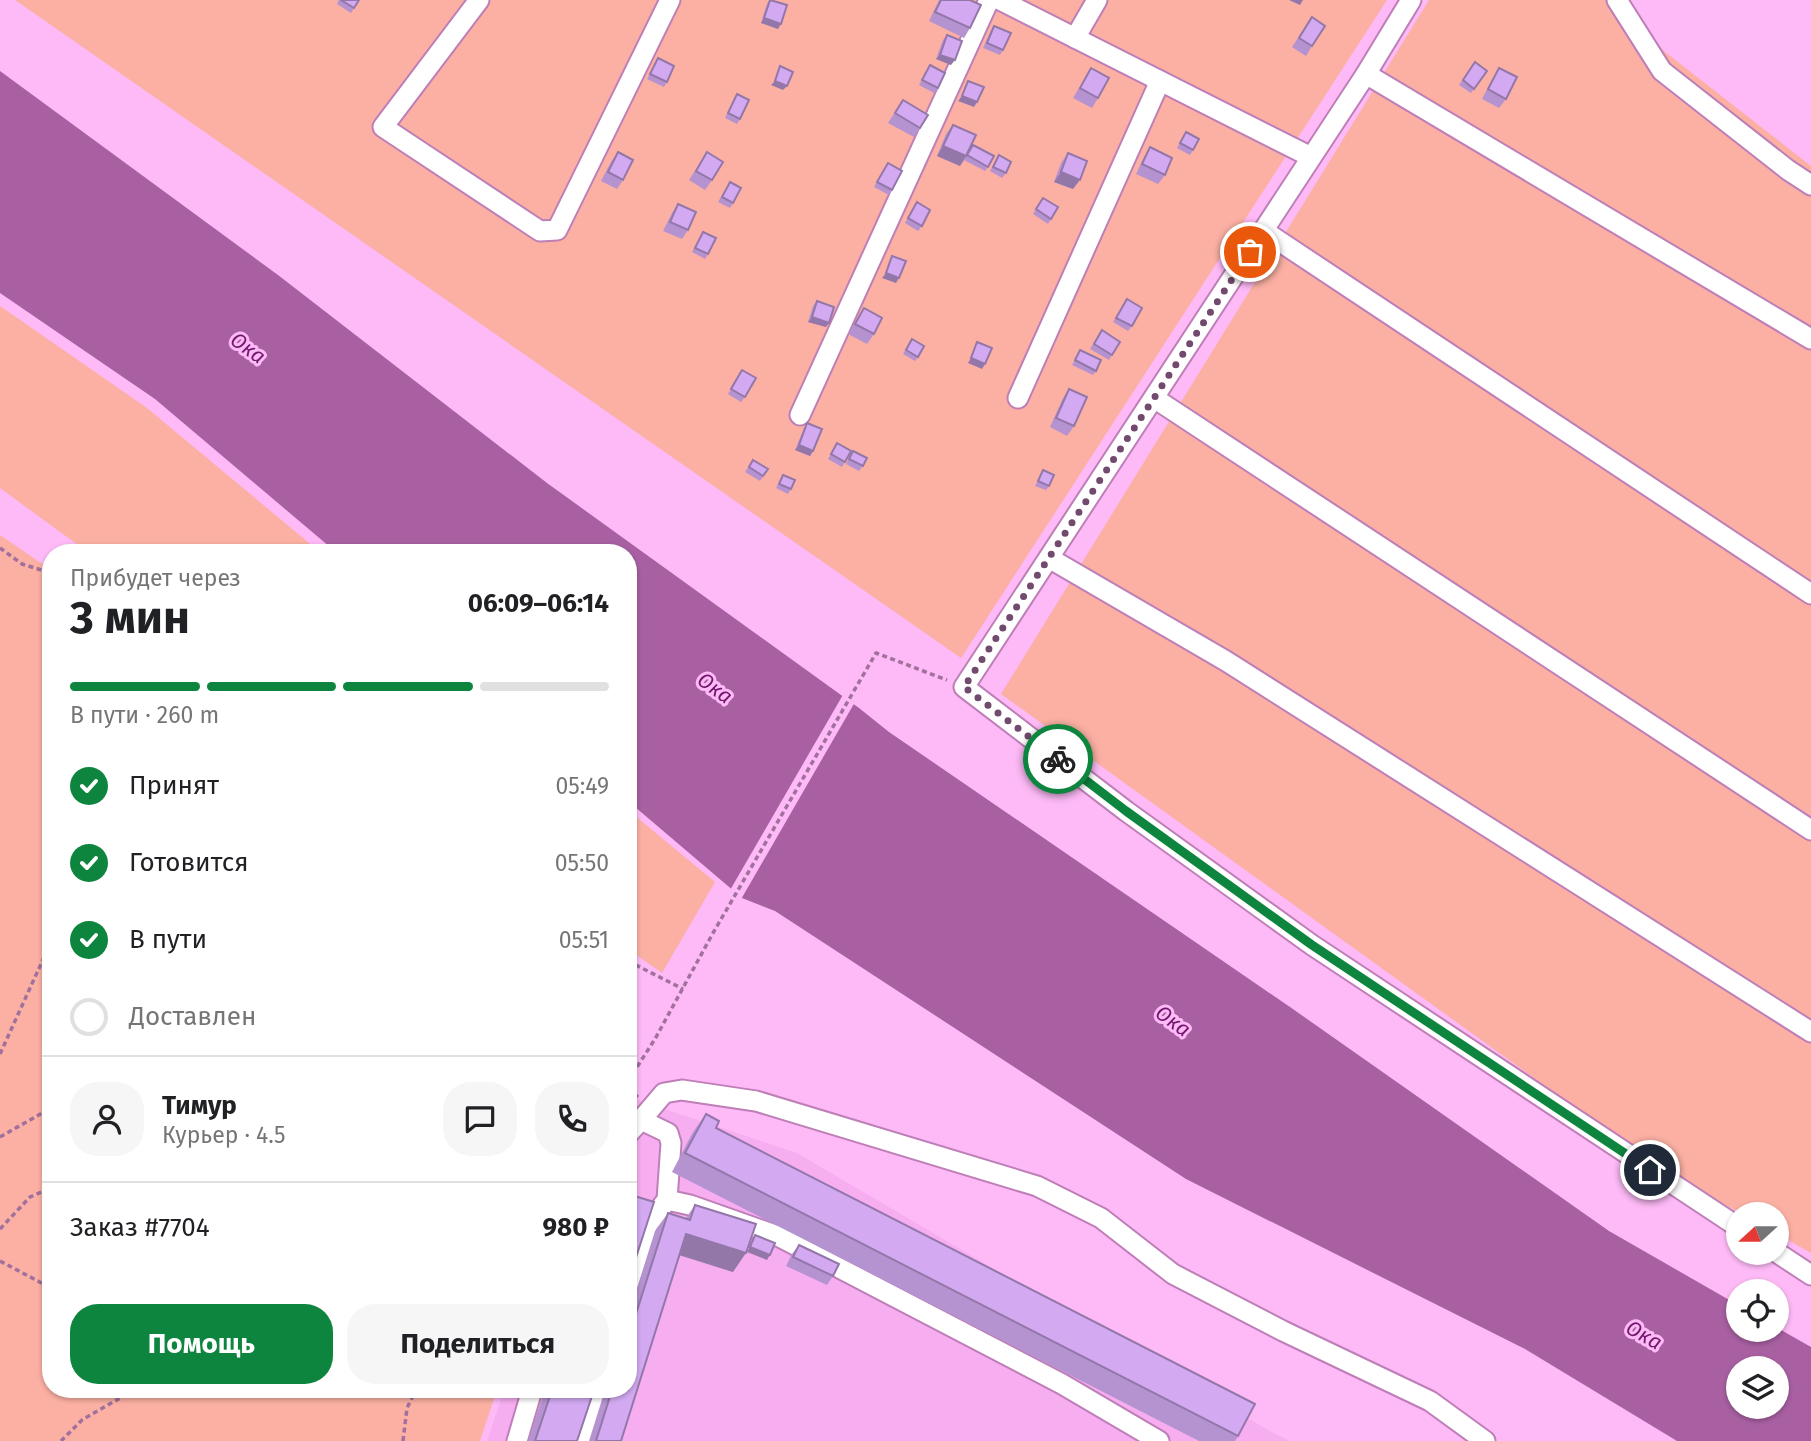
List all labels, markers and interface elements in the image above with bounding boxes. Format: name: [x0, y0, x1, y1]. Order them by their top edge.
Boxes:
pin: [1220, 222, 1280, 282]
icon: bag: [1231, 233, 1269, 271]
water label: Ока: [225, 327, 271, 369]
text: Прибудет через: [70, 564, 241, 592]
text: 06:09–06:14: [468, 588, 609, 619]
text: 3 мин: [70, 590, 190, 645]
water label: Ока: [692, 667, 738, 709]
text: В пути · 260 m: [70, 701, 219, 729]
courier: [1023, 724, 1093, 794]
icon: bike: [1039, 740, 1077, 778]
icon: check: [70, 767, 108, 805]
text: Принят: [129, 770, 219, 801]
text: 05:49: [555, 772, 609, 800]
icon: check: [70, 844, 108, 882]
text: Готовится: [129, 847, 249, 878]
text: 05:50: [555, 849, 609, 877]
icon: check: [70, 921, 108, 959]
text: В пути: [129, 924, 207, 955]
text: 05:51: [559, 926, 609, 954]
water label: Ока: [1150, 1000, 1196, 1042]
text: Доставлен: [129, 1001, 256, 1032]
button: person: [70, 1082, 144, 1156]
button: chat: [443, 1082, 517, 1156]
button: phone: [535, 1082, 609, 1156]
text: Тимур: [162, 1090, 237, 1121]
text: Курьер · 4.5: [162, 1121, 286, 1149]
pin: [1620, 1140, 1680, 1200]
icon: home: [1631, 1151, 1669, 1189]
north arrow: [1726, 1202, 1788, 1265]
map controls: [1726, 1202, 1789, 1419]
text: Заказ #7704: [70, 1212, 210, 1243]
text: 980 ₽: [542, 1212, 609, 1243]
button: locate: [1726, 1279, 1789, 1342]
button: Помощь: [70, 1304, 333, 1384]
button: Поделиться: [347, 1304, 609, 1384]
water label: Ока: [1621, 1315, 1667, 1355]
button: layers: [1726, 1356, 1789, 1419]

